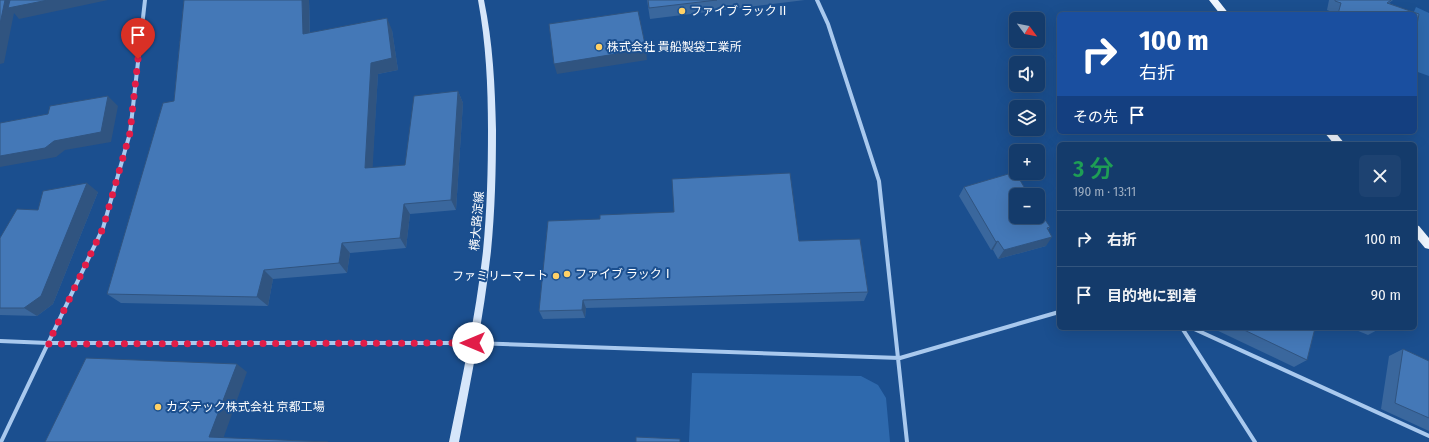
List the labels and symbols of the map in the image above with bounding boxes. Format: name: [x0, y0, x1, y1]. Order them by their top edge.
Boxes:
place label: ファイブ ラックⅡ: [690, 4, 789, 18]
marker: ファイブ ラックⅡ: [677, 6, 687, 16]
north arrow: [1009, 12, 1045, 48]
pin: [121, 18, 155, 59]
place label: 株式会社 貴船製袋工業所: [607, 40, 742, 54]
marker: 株式会社 貴船製袋工業所: [594, 42, 604, 52]
street label: 横大路淀線: [467, 190, 487, 252]
place label: ファイブ ラックⅠ: [575, 267, 674, 281]
place label: ファミリーマート: [452, 269, 548, 283]
marker: ファイブ ラックⅠ: [562, 269, 572, 279]
marker: ファミリーマート: [551, 271, 561, 281]
position arrow: [452, 322, 494, 364]
place label: カズテック株式会社 京都工場: [166, 400, 325, 414]
marker: カズテック株式会社 京都工場: [153, 402, 163, 412]

